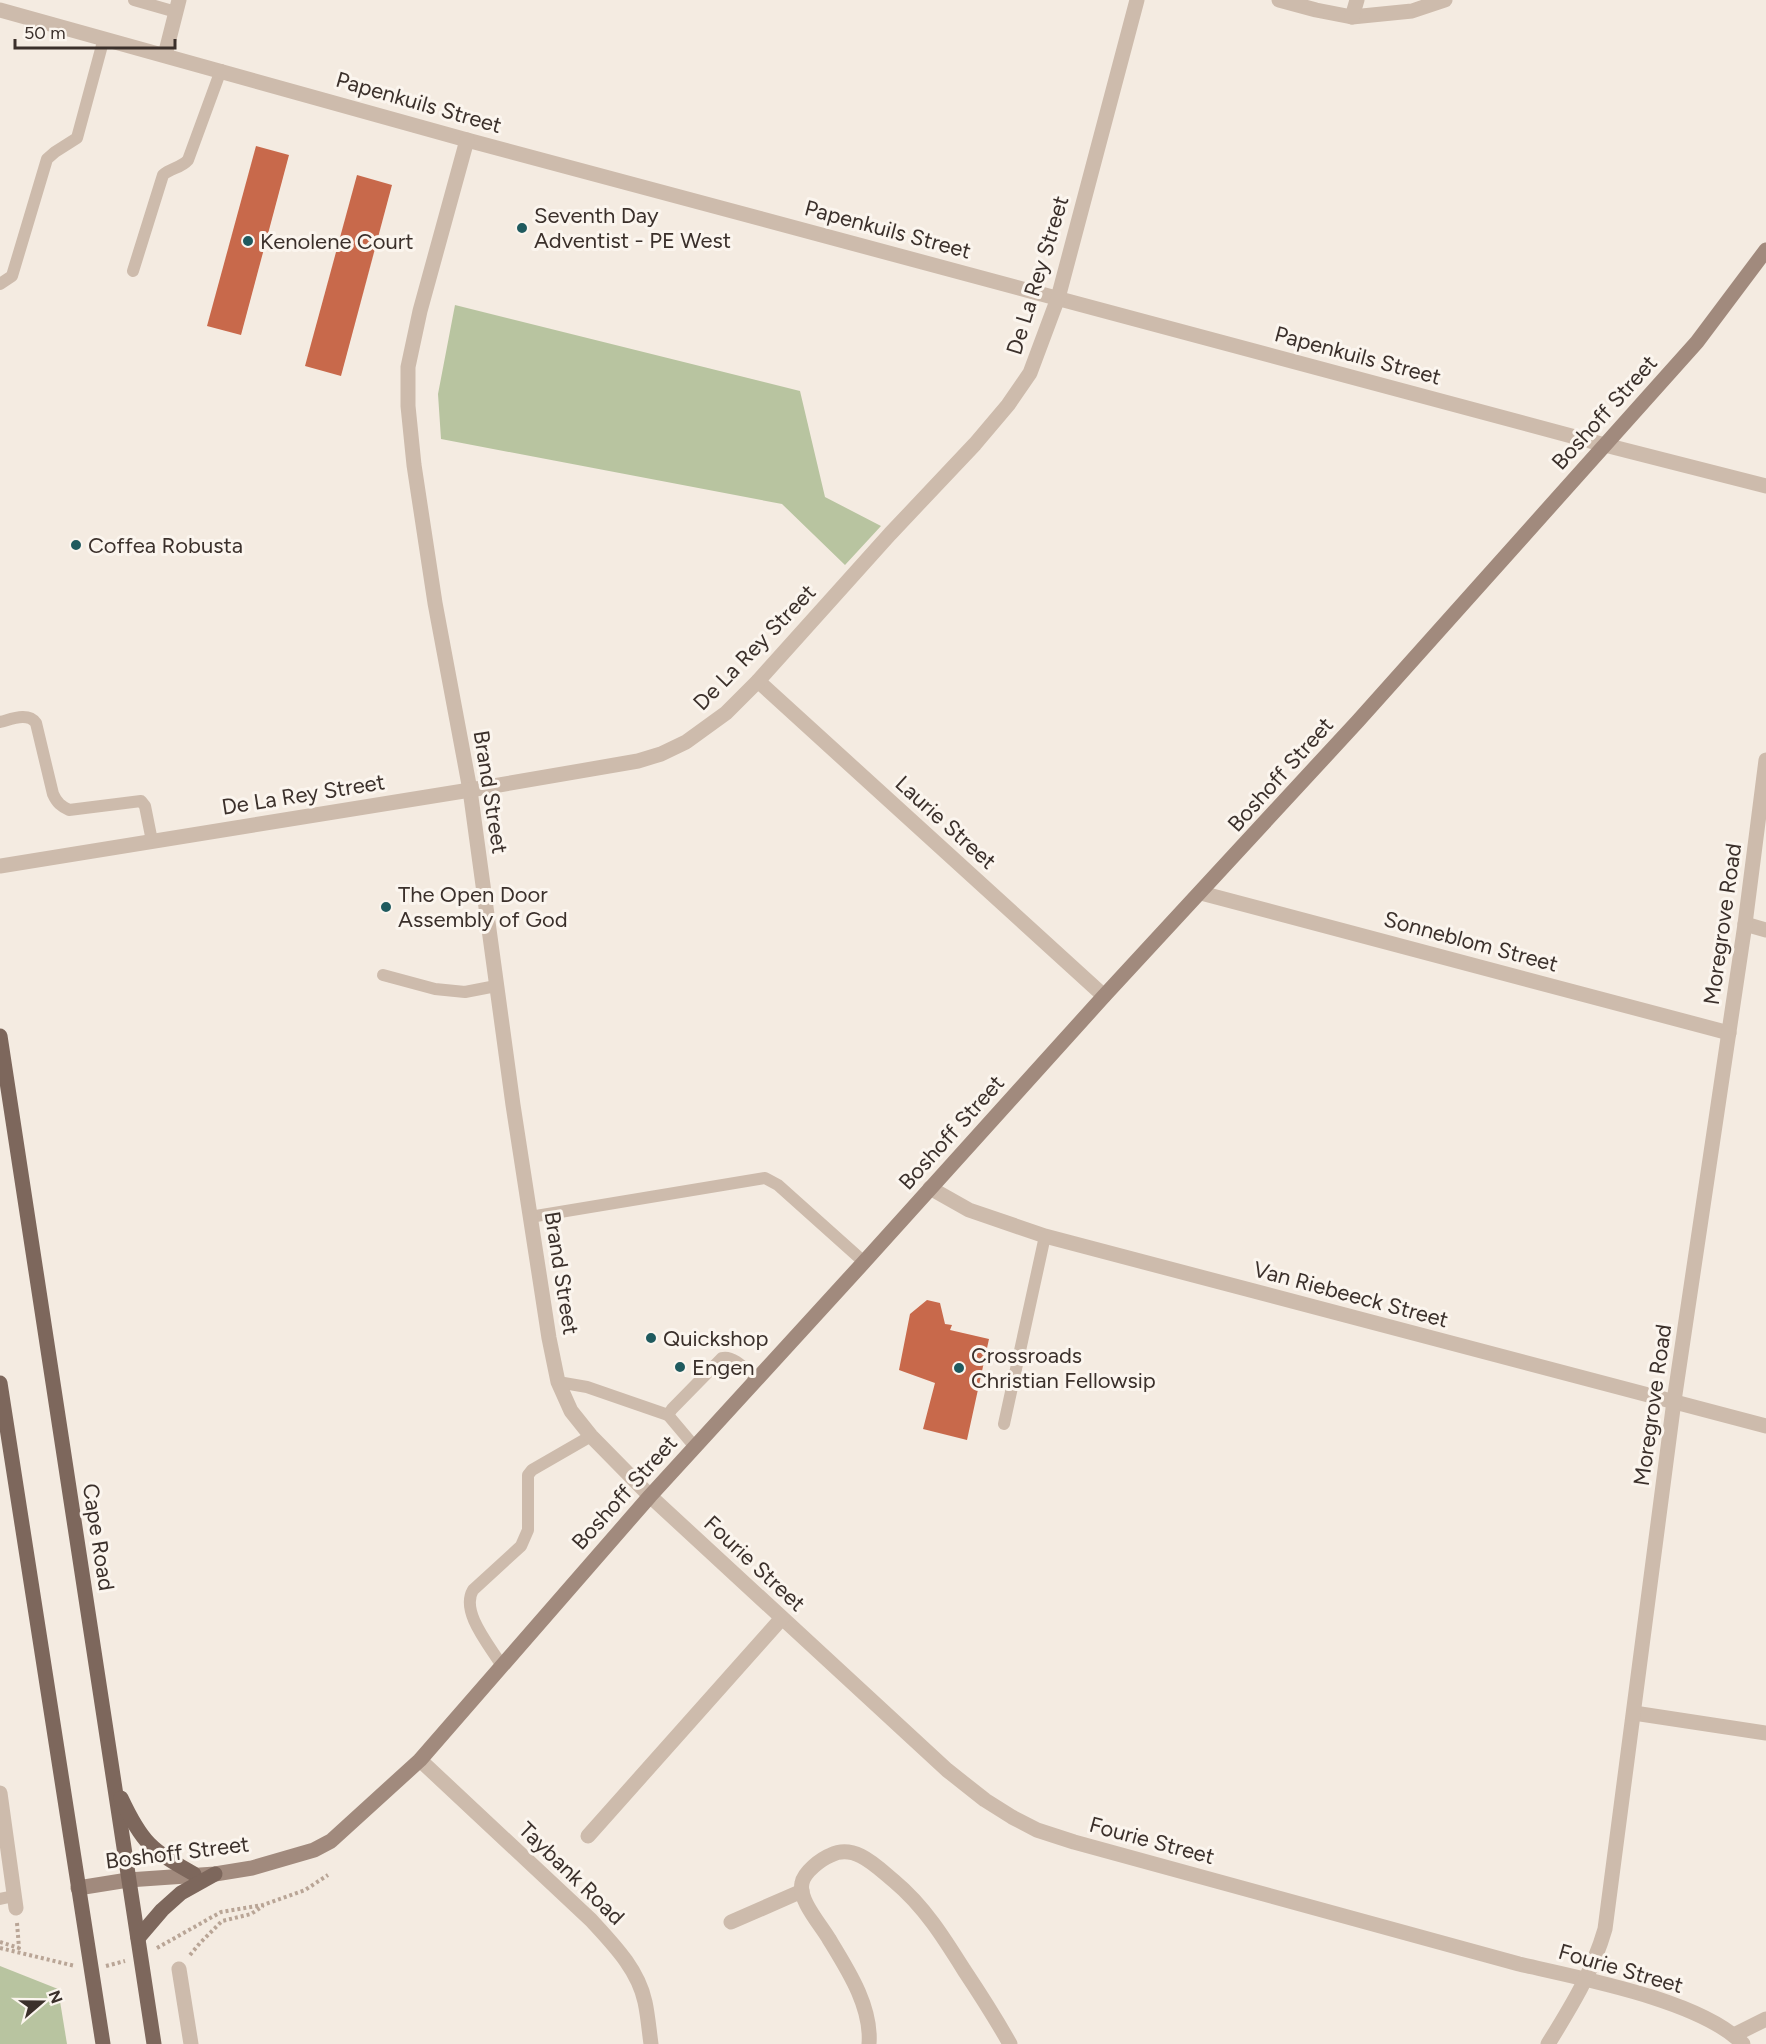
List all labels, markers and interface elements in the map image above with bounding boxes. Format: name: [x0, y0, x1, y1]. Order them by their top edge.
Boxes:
scale bar: [15, 12, 176, 50]
text: 50 m: [24, 22, 66, 44]
street label: Papenkuils Street: [333, 66, 505, 139]
street label: De La Rey Street: [1000, 192, 1074, 358]
street label: Papenkuils Street: [802, 194, 974, 265]
place label: Seventh Day Adventist - PE West: [534, 202, 731, 254]
marker: Seventh Day Adventist - PE West: [515, 221, 529, 235]
place label: Kenolene Court: [260, 228, 414, 255]
marker: Kenolene Court: [241, 234, 255, 248]
street label: Papenkuils Street: [1272, 320, 1444, 391]
street label: Boshoff Street: [1546, 350, 1663, 475]
place label: Coffea Robusta: [88, 532, 243, 559]
marker: Coffea Robusta: [69, 538, 83, 552]
street label: De La Rey Street: [687, 579, 821, 716]
street label: Boshoff Street: [1222, 712, 1339, 837]
street label: Brand Street: [467, 729, 514, 856]
street label: De La Rey Street: [220, 768, 387, 821]
street label: Laurie Street: [890, 770, 1002, 875]
street label: Moregrove Road: [1698, 842, 1747, 1007]
place label: The Open Door Assembly of God: [398, 881, 568, 933]
marker: The Open Door Assembly of God: [379, 900, 393, 914]
street label: Sonneblom Street: [1381, 905, 1561, 978]
street label: Boshoff Street: [893, 1070, 1010, 1195]
street label: Brand Street: [538, 1210, 585, 1337]
street label: Van Riebeeck Street: [1250, 1255, 1451, 1333]
street label: Moregrove Road: [1628, 1323, 1677, 1488]
place label: Quickshop: [663, 1325, 768, 1352]
marker: Quickshop: [644, 1331, 658, 1345]
place label: Crossroads Christian Fellowsip: [971, 1342, 1156, 1394]
place label: Engen: [692, 1354, 755, 1381]
marker: Engen: [673, 1360, 687, 1374]
marker: Crossroads Christian Fellowsip: [952, 1361, 966, 1375]
street label: Boshoff Street: [566, 1430, 683, 1555]
street label: Cape Road: [77, 1482, 120, 1593]
street label: Fourie Street: [698, 1510, 811, 1617]
street label: Fourie Street: [1086, 1811, 1217, 1870]
street label: Taybank Road: [513, 1816, 630, 1931]
street label: Boshoff Street: [104, 1830, 251, 1875]
street label: Fourie Street: [1555, 1938, 1686, 1999]
north arrow: [12, 1972, 72, 2032]
text: N: [45, 1988, 67, 2006]

